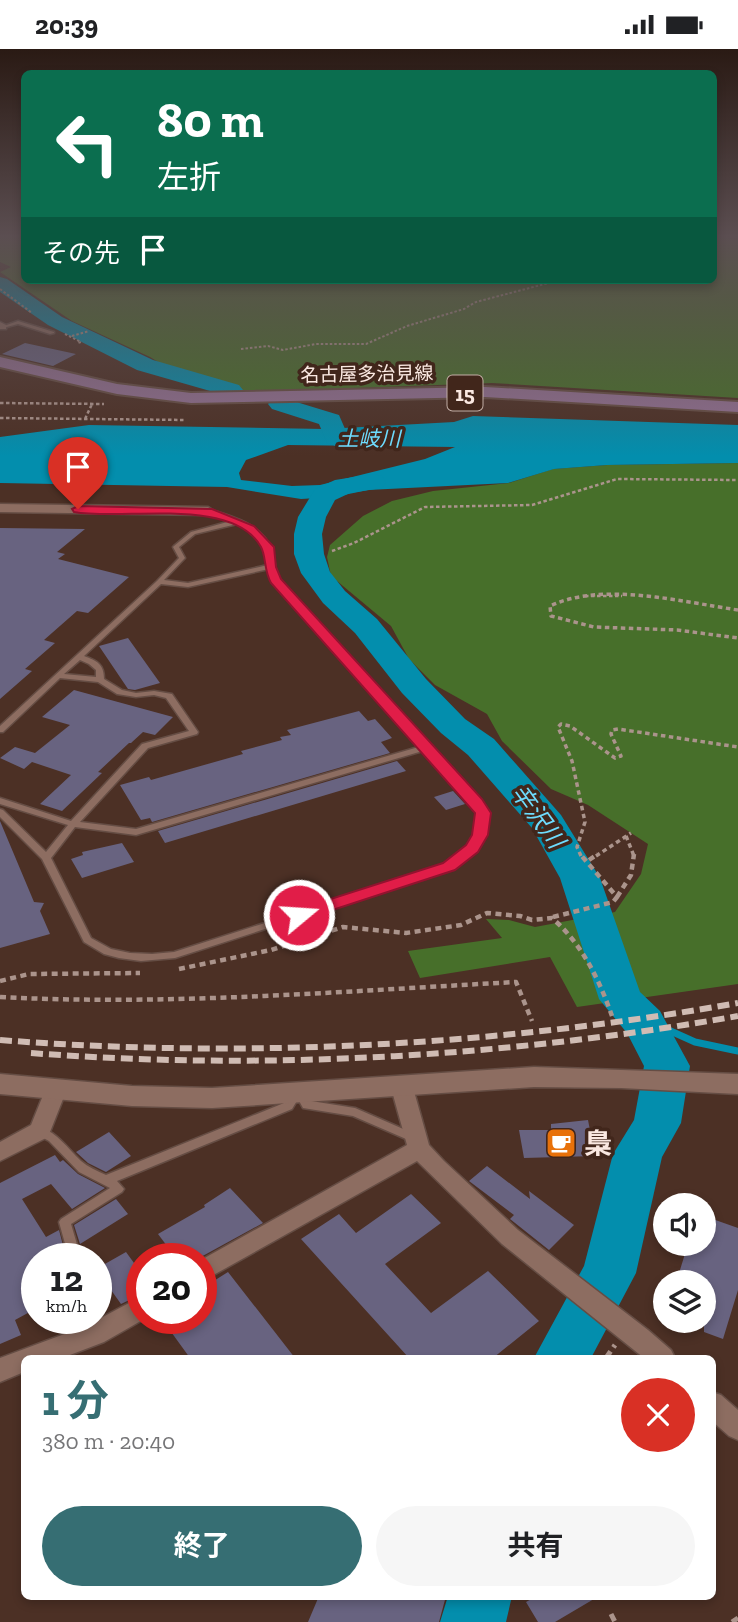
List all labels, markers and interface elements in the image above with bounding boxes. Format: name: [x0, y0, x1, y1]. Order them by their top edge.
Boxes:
text: 20:39: [35, 9, 98, 41]
text: 80 m: [157, 91, 264, 150]
icon: left: [42, 98, 133, 189]
text: 左折: [157, 158, 221, 196]
icon: arrive: [134, 231, 172, 269]
text: その先: [42, 237, 120, 269]
street label: 名古屋多治見線: [300, 361, 434, 387]
road number: 15: [448, 375, 482, 411]
water label: 土岐川: [338, 426, 402, 451]
pin: [48, 437, 108, 509]
icon: arrive: [59, 448, 97, 486]
water label: 辛沢川: [505, 778, 573, 856]
position arrow: [262, 878, 336, 952]
cafe icon: 梟: [544, 1126, 578, 1160]
place label: 梟: [584, 1127, 612, 1160]
map controls: [653, 1193, 716, 1333]
button: sound: [653, 1193, 716, 1256]
speed limit sign: 20: [126, 1243, 217, 1334]
text: 12: [50, 1258, 83, 1300]
button: layers: [653, 1270, 716, 1333]
text: km/h: [46, 1295, 87, 1317]
text: 1 分: [42, 1375, 109, 1426]
button: close: [621, 1378, 695, 1452]
text: 380 m · 20:40: [42, 1427, 175, 1455]
button: 終了: [42, 1506, 362, 1586]
button: 共有: [376, 1506, 695, 1586]

